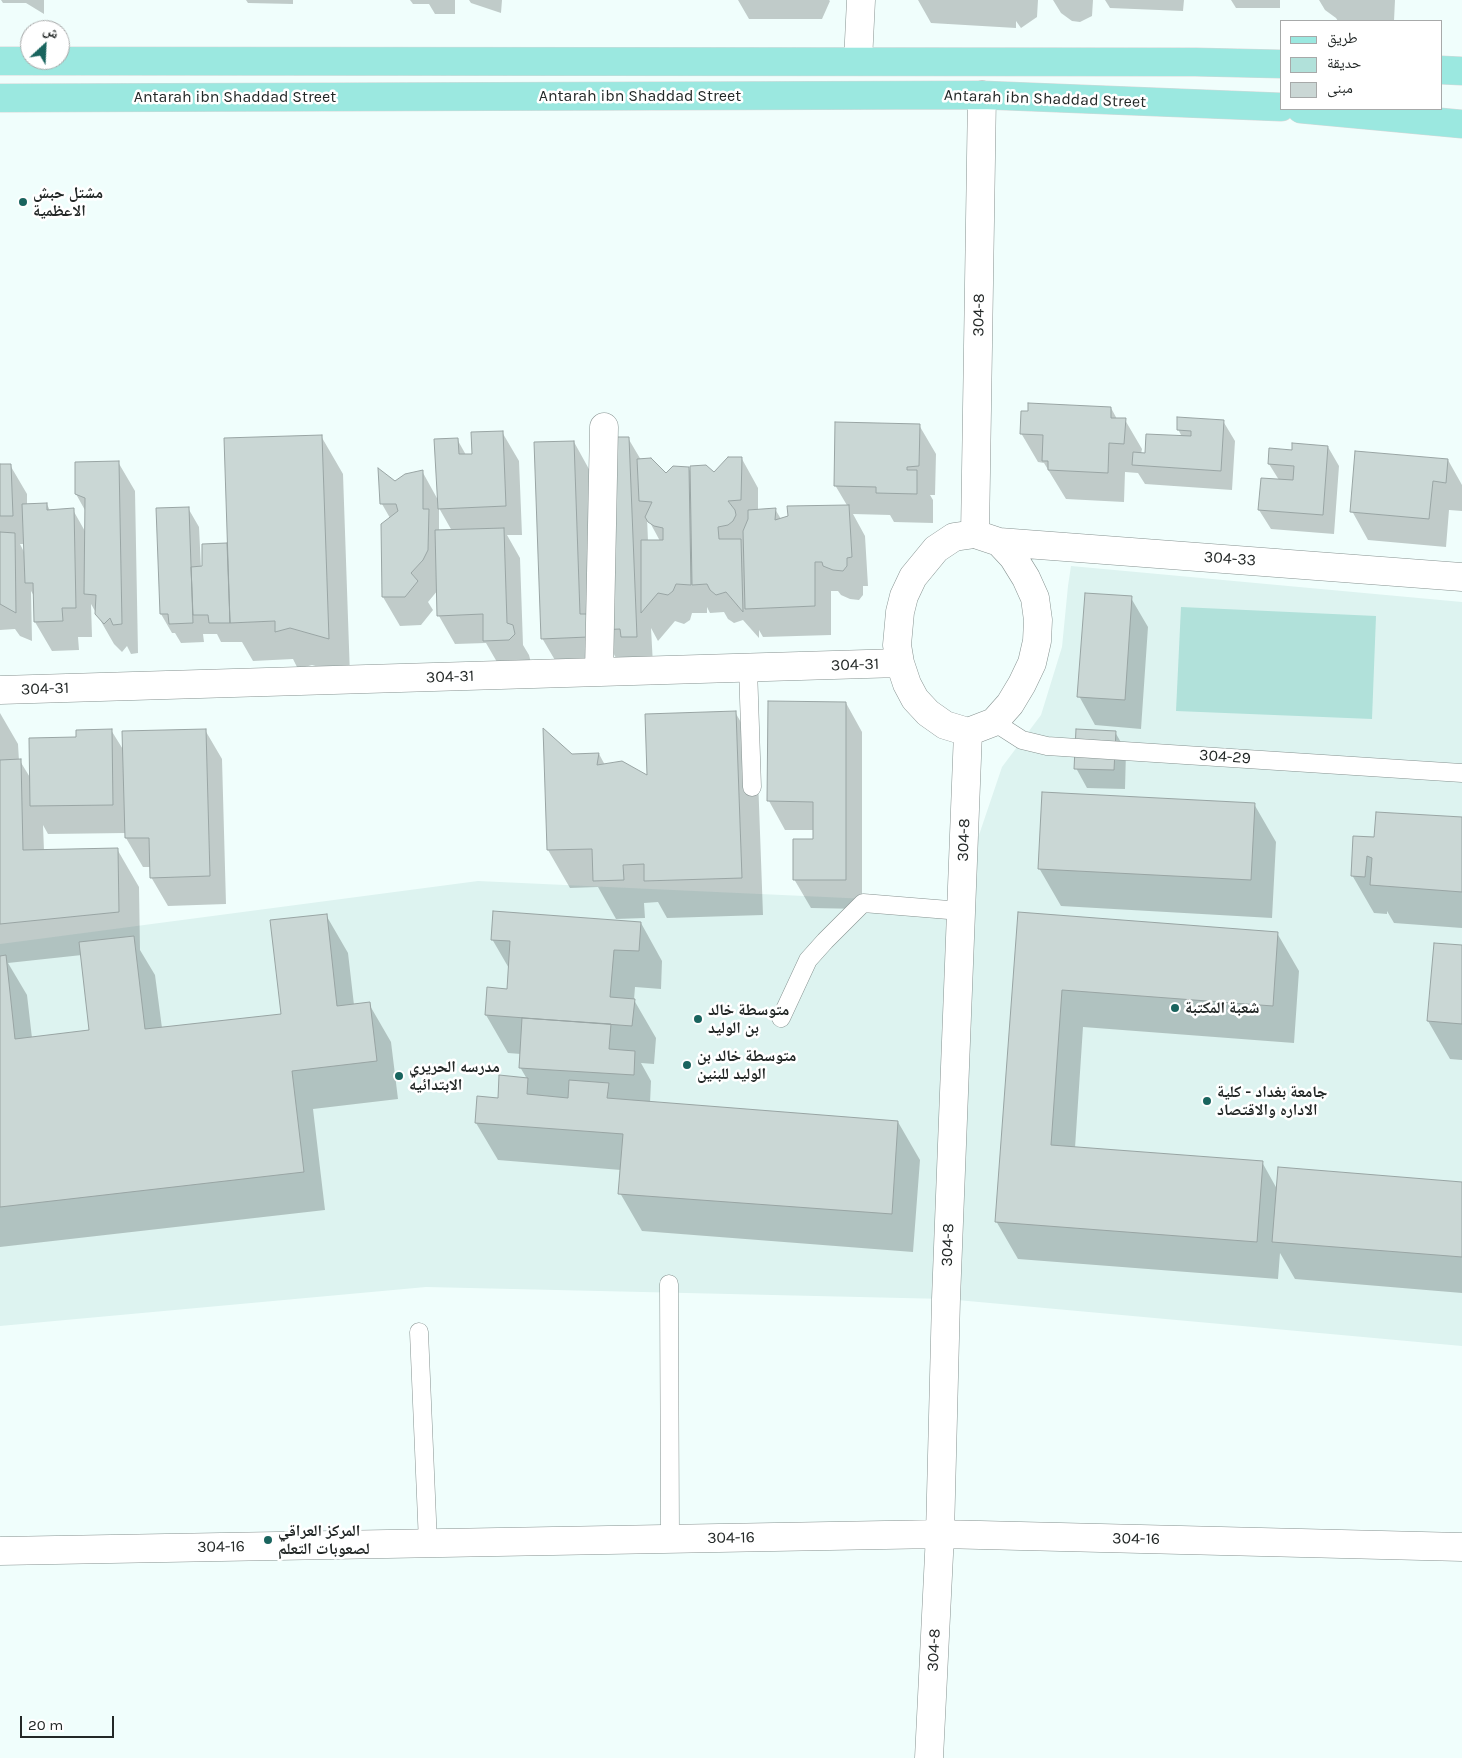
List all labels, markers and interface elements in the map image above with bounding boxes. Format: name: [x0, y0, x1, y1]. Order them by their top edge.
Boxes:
north arrow: [20, 20, 70, 70]
legend: [1280, 20, 1442, 110]
text: ش: [41, 21, 61, 43]
text: طريق: [1327, 29, 1358, 47]
text: حديقة: [1327, 54, 1361, 72]
text: مبنى: [1327, 79, 1353, 97]
street label: Antarah ibn Shaddad Street: [539, 86, 741, 106]
street label: Antarah ibn Shaddad Street: [943, 86, 1147, 112]
street label: Antarah ibn Shaddad Street: [134, 87, 336, 107]
place label: مشتل حبش الاعظمية: [33, 183, 103, 221]
marker: مشتل حبش الاعظمية: [17, 196, 29, 208]
street label: 304-8: [969, 293, 989, 337]
street label: 304-33: [1203, 548, 1257, 570]
street label: 304-31: [831, 655, 879, 675]
street label: 304-31: [426, 667, 474, 687]
street label: 304-31: [21, 679, 69, 699]
street label: 304-29: [1198, 746, 1252, 768]
street label: 304-8: [954, 818, 974, 862]
place label: شعبة المكتبة: [1185, 998, 1260, 1018]
place label: متوسطة خالد بن الوليد: [708, 1000, 789, 1038]
marker: شعبة المكتبة: [1169, 1002, 1181, 1014]
marker: متوسطة خالد بن الوليد: [692, 1013, 704, 1025]
place label: متوسطة خالد بن الوليد للبنين: [697, 1046, 796, 1084]
place label: مدرسه الحريري الابتدائيه: [409, 1057, 500, 1095]
marker: متوسطة خالد بن الوليد للبنين: [681, 1059, 693, 1071]
marker: مدرسه الحريري الابتدائيه: [393, 1070, 405, 1082]
place label: جامعة بغداد - كلية الاداره والاقتصاد: [1217, 1082, 1327, 1120]
marker: جامعة بغداد - كلية الاداره والاقتصاد: [1201, 1095, 1213, 1107]
street label: 304-8: [938, 1223, 958, 1267]
place label: المركز العراقي لصعوبات التعلم: [278, 1521, 370, 1559]
street label: 304-16: [707, 1528, 755, 1548]
street label: 304-16: [1112, 1529, 1160, 1549]
marker: المركز العراقي لصعوبات التعلم: [262, 1534, 274, 1546]
street label: 304-16: [197, 1537, 245, 1557]
street label: 304-8: [923, 1628, 945, 1672]
scale bar: [22, 1706, 116, 1738]
text: 20 m: [28, 1716, 63, 1734]

